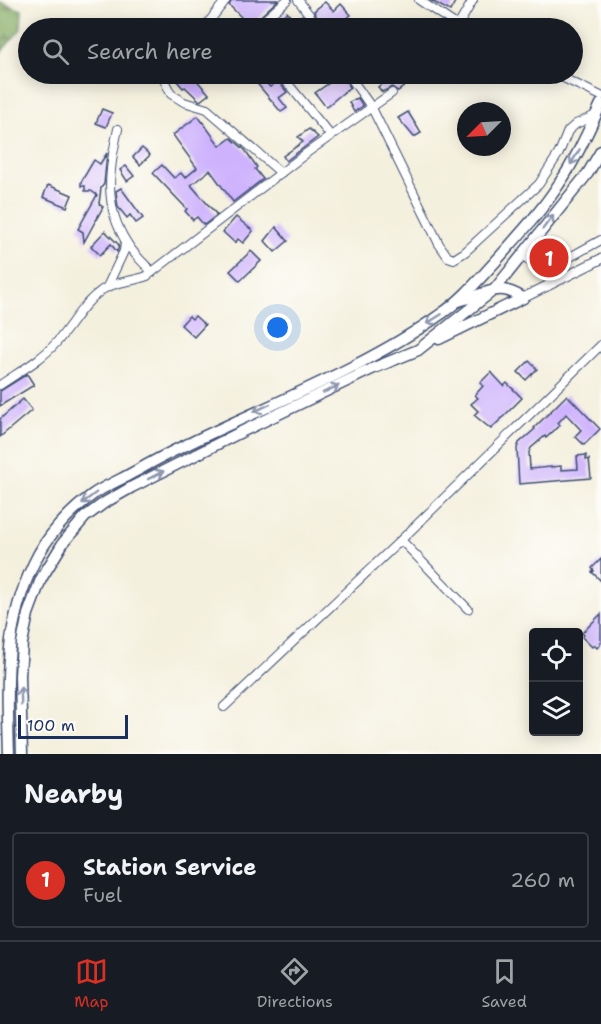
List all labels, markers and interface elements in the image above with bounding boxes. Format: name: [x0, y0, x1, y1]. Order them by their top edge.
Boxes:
search box: [18, 18, 583, 84]
icon: search: [39, 35, 72, 68]
text: Search here: [87, 37, 213, 66]
north arrow: [457, 102, 511, 156]
one-way arrow: [569, 148, 581, 165]
one-way arrow: [542, 214, 555, 230]
pin: 1: [530, 236, 568, 280]
your location: [263, 313, 292, 342]
one-way arrow: [426, 313, 443, 325]
one-way arrow: [322, 382, 340, 394]
one-way arrow: [253, 403, 271, 415]
one-way arrow: [147, 469, 165, 480]
one-way arrow: [81, 492, 97, 504]
map controls: [529, 628, 583, 736]
button: locate: [529, 628, 583, 682]
button: layers: [529, 682, 583, 736]
one-way arrow: [15, 686, 26, 706]
scale bar: [18, 712, 128, 740]
text: 100 m: [27, 715, 75, 736]
text: Nearby: [24, 776, 123, 811]
text: Station Service: [83, 853, 257, 882]
text: 1: [41, 867, 50, 893]
text: 260 m: [510, 867, 575, 893]
text: Fuel: [83, 882, 122, 908]
tab: Map: [74, 955, 108, 1012]
tab: Directions: [257, 955, 333, 1012]
tab: Saved: [481, 955, 527, 1012]

